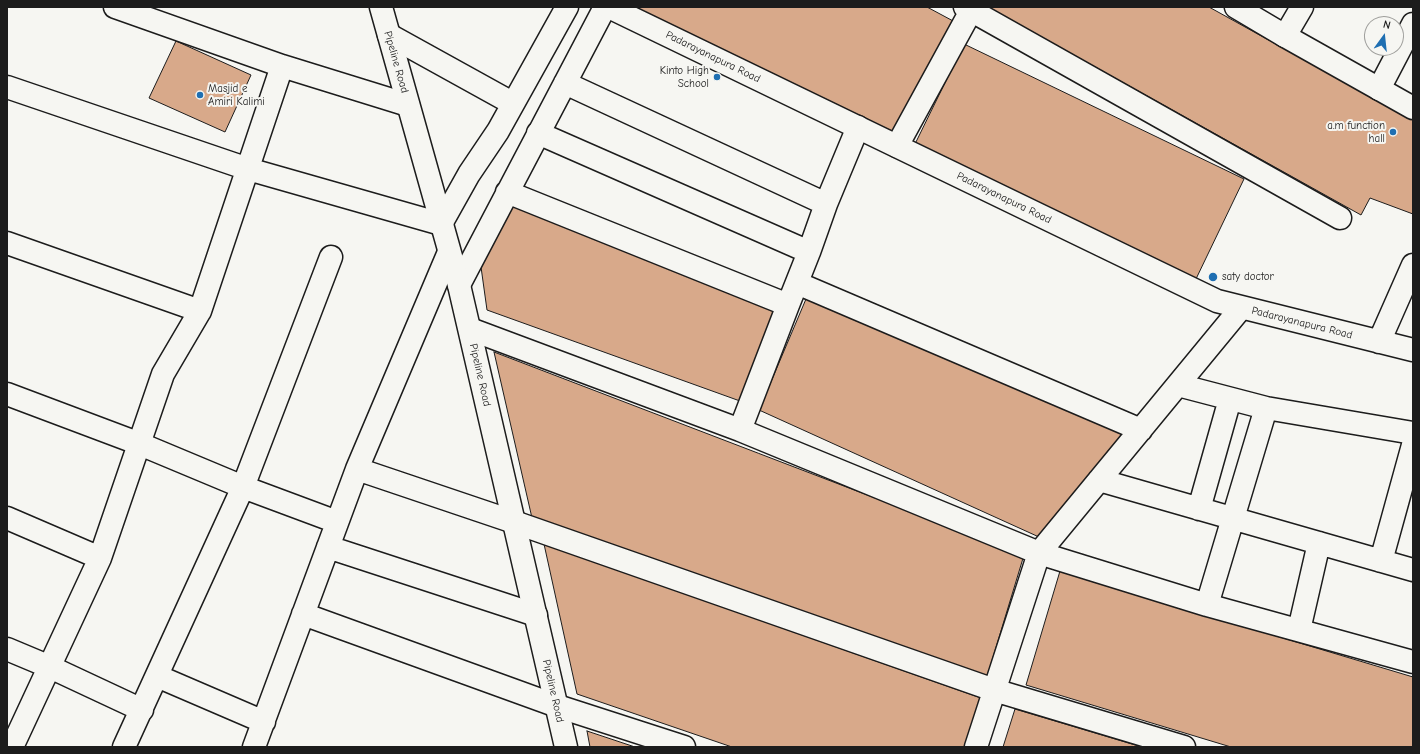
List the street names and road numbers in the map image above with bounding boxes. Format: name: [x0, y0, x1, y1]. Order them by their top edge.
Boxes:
street label: Padarayanapura Road: [664, 28, 762, 86]
street label: Pipeline Road: [381, 29, 411, 95]
street label: Padarayanapura Road: [955, 169, 1053, 227]
street label: Padarayanapura Road: [1250, 304, 1354, 342]
street label: Pipeline Road: [466, 342, 494, 408]
street label: Pipeline Road: [539, 658, 567, 724]

